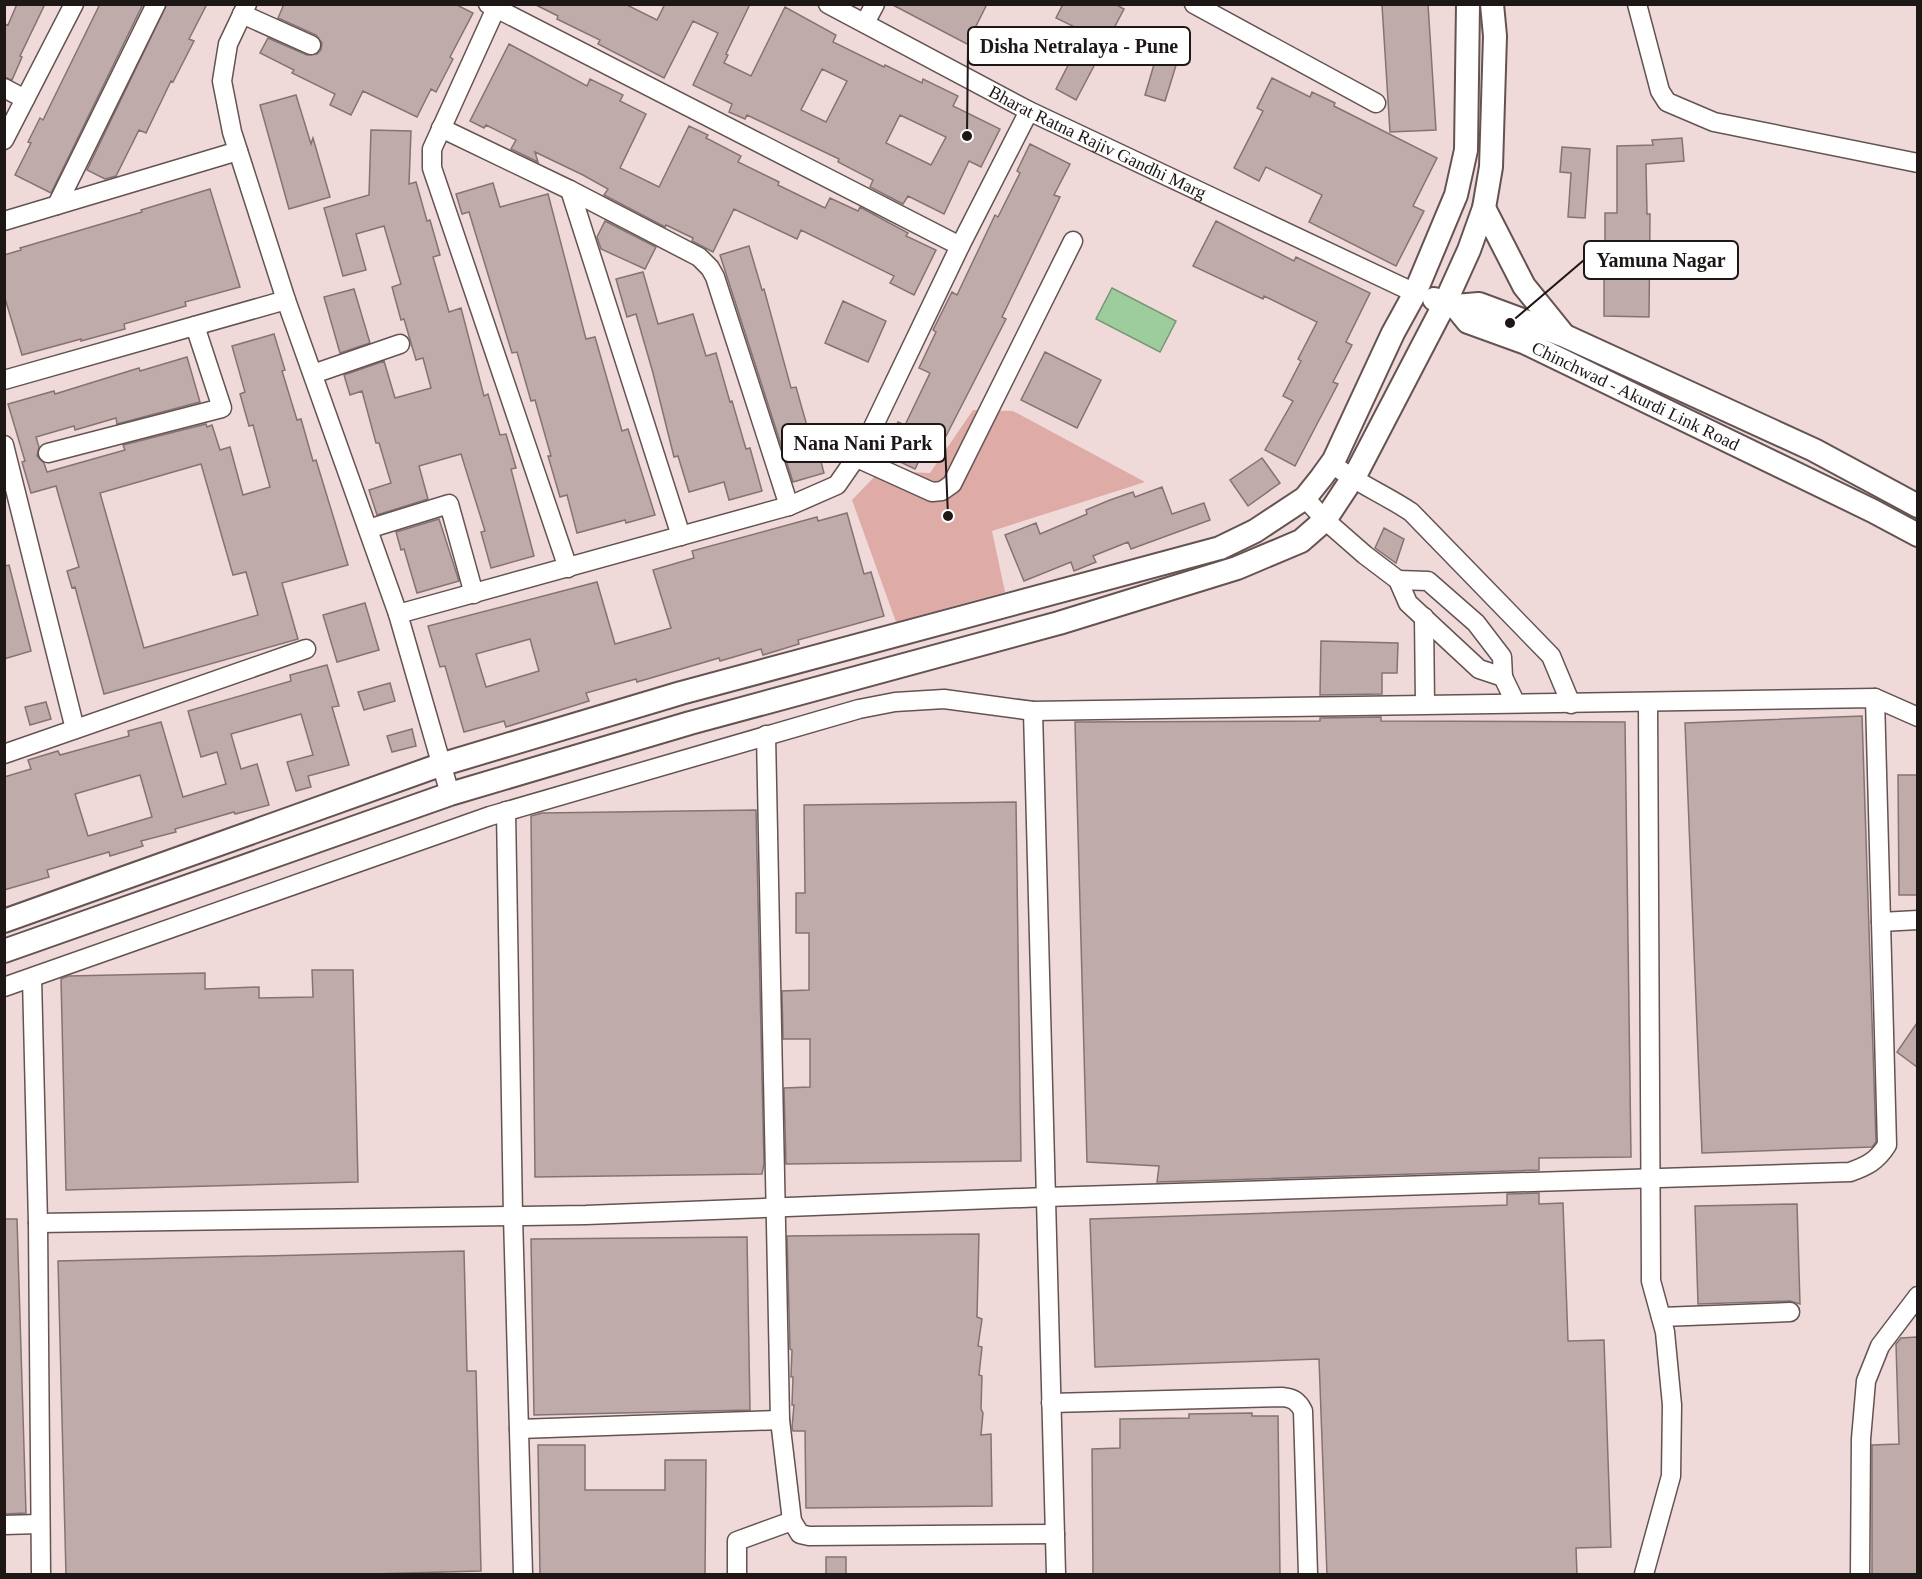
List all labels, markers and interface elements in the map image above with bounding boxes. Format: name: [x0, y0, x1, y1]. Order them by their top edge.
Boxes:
callout: Disha Netralaya - Pune: [968, 27, 1190, 65]
text: Disha Netralaya - Pune: [980, 35, 1178, 58]
street label: Bharat Ratna Rajiv Gandhi Marg: [985, 81, 1209, 203]
callout: Yamuna Nagar: [1584, 241, 1738, 279]
text: Yamuna Nagar: [1596, 249, 1726, 272]
street label: Chinchwad - Akurdi Link Road: [1529, 337, 1743, 455]
callout: Nana Nani Park: [782, 424, 945, 462]
text: Nana Nani Park: [794, 432, 933, 454]

